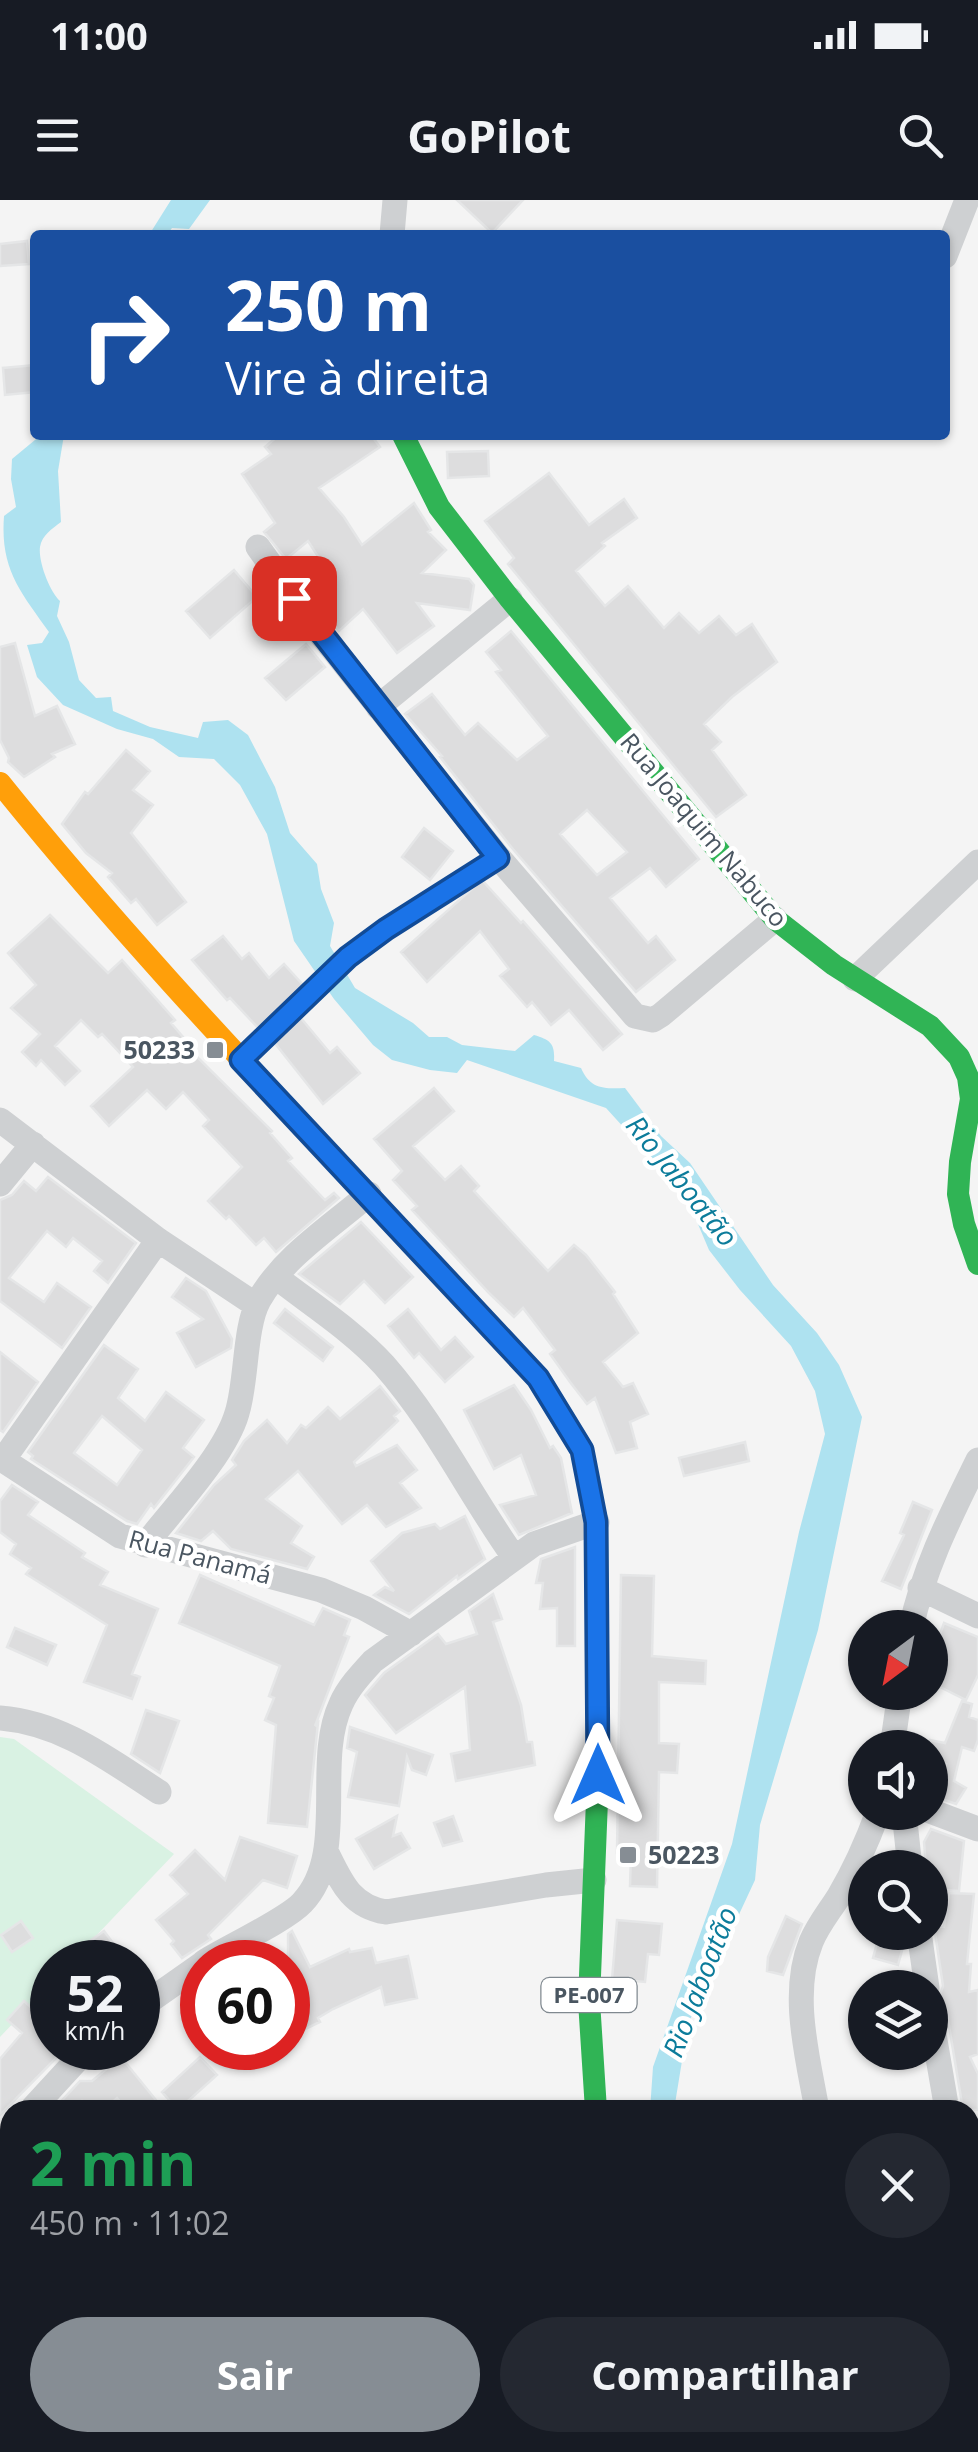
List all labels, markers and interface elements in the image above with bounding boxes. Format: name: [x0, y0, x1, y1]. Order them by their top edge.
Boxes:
text: 11:00: [50, 9, 148, 61]
text: GoPilot: [407, 105, 571, 166]
icon: menu: [30, 108, 85, 163]
icon: search: [893, 108, 948, 163]
text: 250 m: [225, 256, 432, 352]
icon: right: [60, 270, 190, 400]
text: Vire à direita: [225, 347, 490, 408]
pin: [252, 556, 337, 641]
icon: arrive: [267, 571, 322, 626]
street label: Rua Joaquim Nabuco: [613, 725, 796, 934]
place label: 50233: [124, 1032, 195, 1066]
marker: 50233: [204, 1039, 226, 1061]
water label: Rio Jaboatão: [618, 1107, 747, 1254]
street label: Rua Panamá: [125, 1521, 275, 1591]
north arrow: [848, 1610, 948, 1710]
map controls: [848, 1610, 948, 2070]
position arrow: [546, 1723, 650, 1827]
button: sound: [848, 1730, 948, 1830]
place label: 50223: [648, 1837, 719, 1871]
marker: 50223: [617, 1844, 639, 1866]
button: search: [848, 1850, 948, 1950]
water label: Rio Jaboatão: [653, 1901, 745, 2062]
speed limit sign: 60: [180, 1940, 310, 2070]
text: 52: [66, 1959, 124, 2027]
button: layers: [848, 1970, 948, 2070]
road number: PE-007: [542, 1978, 636, 2012]
text: km/h: [65, 2013, 125, 2047]
text: 2 min: [30, 2122, 197, 2204]
button: close: [845, 2133, 950, 2238]
text: 450 m · 11:02: [30, 2201, 229, 2244]
button: Sair: [30, 2317, 480, 2432]
button: Compartilhar: [500, 2317, 950, 2432]

